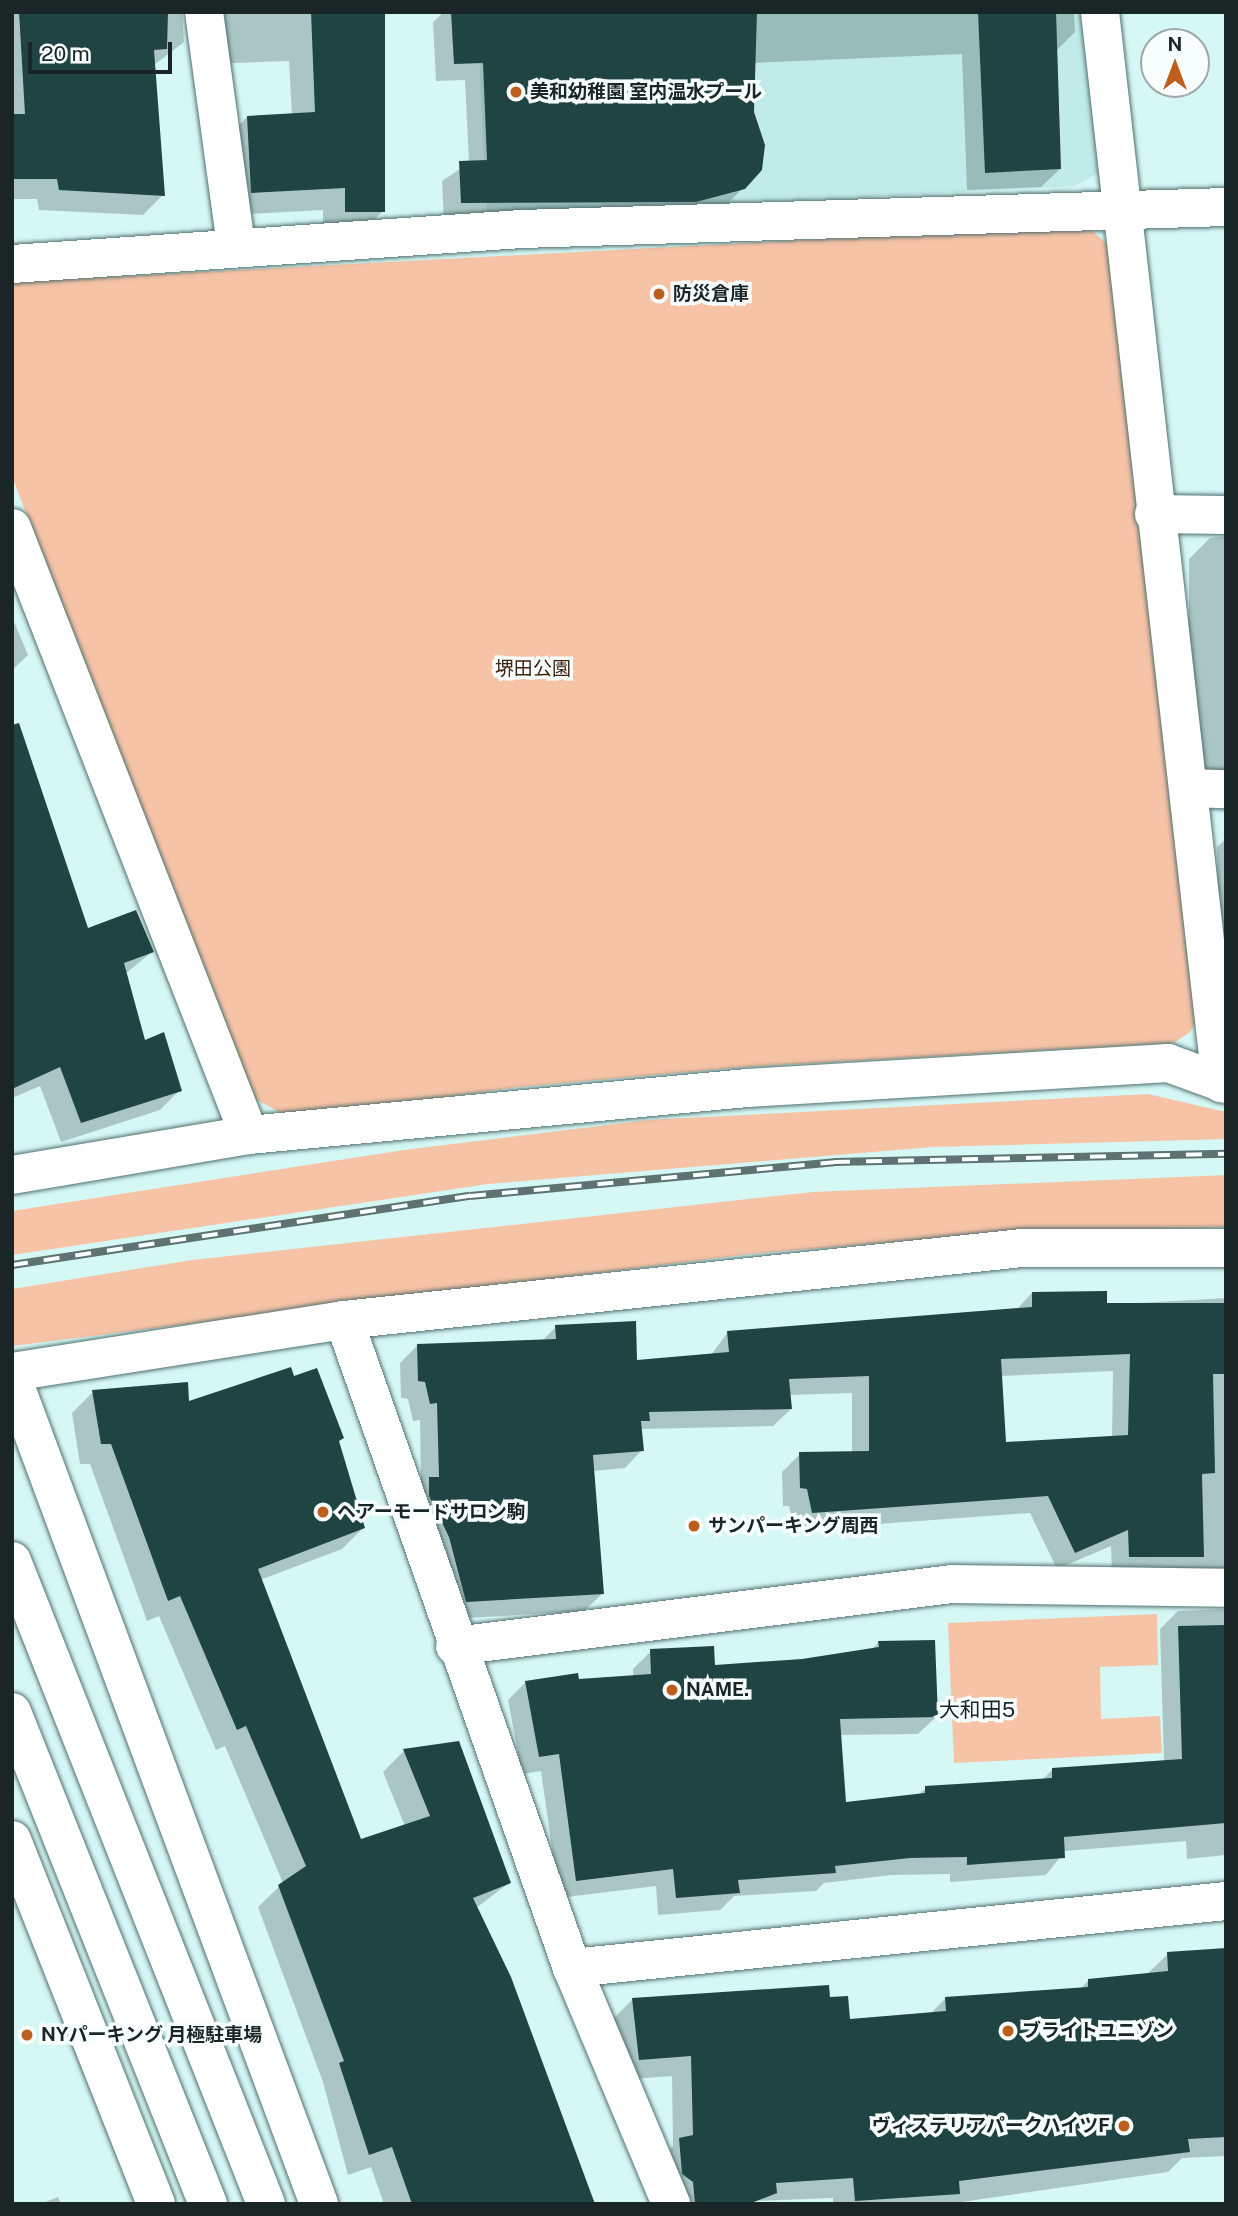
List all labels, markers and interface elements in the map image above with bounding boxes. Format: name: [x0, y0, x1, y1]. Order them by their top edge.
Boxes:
scale bar: [32, 28, 175, 72]
north arrow: [1140, 28, 1210, 98]
text: N: [1168, 33, 1182, 55]
text: 20 m: [41, 41, 90, 66]
place label: 美和幼稚園 室内温水プール: [530, 81, 762, 103]
marker: 美和幼稚園 室内温水プール: [508, 84, 524, 100]
place label: 防災倉庫: [673, 283, 749, 305]
marker: 防災倉庫: [651, 286, 667, 302]
park label: 堺田公園: [495, 658, 571, 680]
place label: ヘアーモードサロン駒: [337, 1501, 526, 1523]
marker: ヘアーモードサロン駒: [315, 1504, 331, 1520]
place label: サンパーキング周西: [708, 1515, 879, 1537]
marker: サンパーキング周西: [686, 1518, 702, 1534]
place label: NAME.: [686, 1679, 749, 1701]
marker: NAME.: [664, 1682, 680, 1698]
district label: 大和田5: [939, 1697, 1015, 1723]
place label: ブライトユニゾン: [1022, 2020, 1174, 2042]
marker: ブライトユニゾン: [1000, 2023, 1016, 2039]
place label: NYパーキング 月極駐車場: [41, 2024, 263, 2046]
marker: NYパーキング 月極駐車場: [19, 2027, 35, 2043]
place label: ヴィステリアパークハイツF: [870, 2115, 1110, 2137]
marker: ヴィステリアパークハイツF: [1116, 2118, 1132, 2134]

